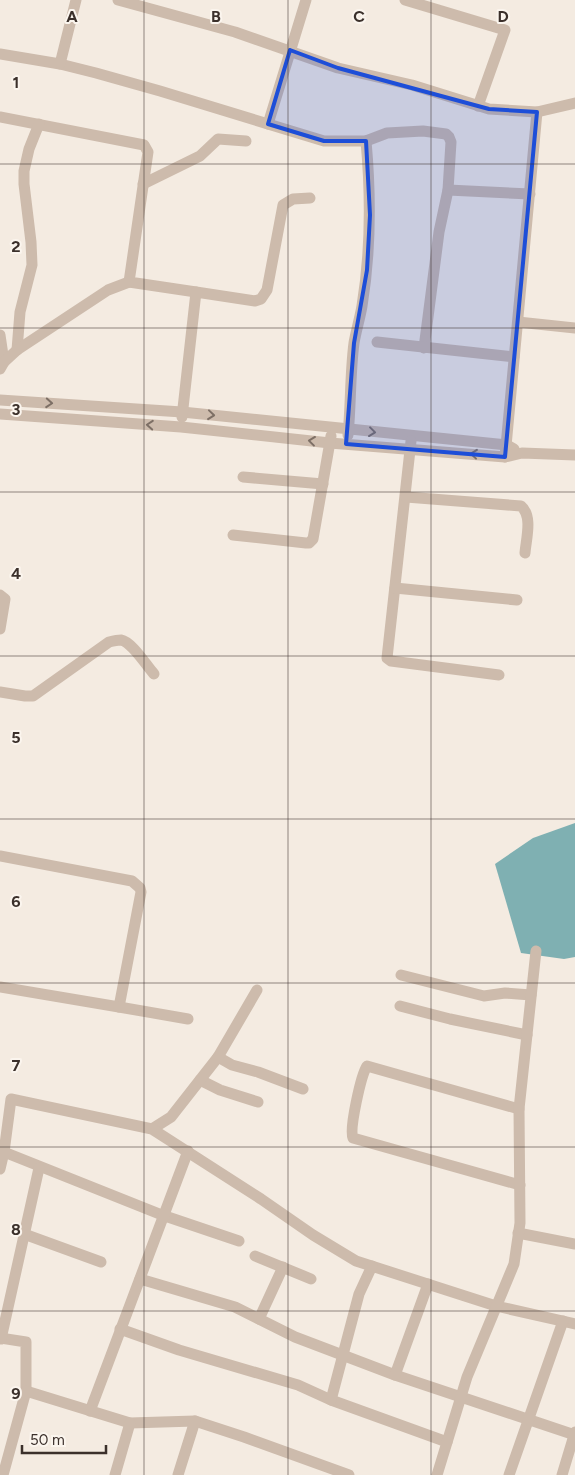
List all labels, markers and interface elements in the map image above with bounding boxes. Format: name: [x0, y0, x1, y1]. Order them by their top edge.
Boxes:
text: A: [66, 7, 78, 26]
text: B: [211, 7, 221, 26]
text: C: [353, 7, 365, 26]
text: D: [497, 7, 509, 26]
text: 1: [13, 73, 19, 92]
text: 2: [11, 237, 21, 256]
one-way arrow: [45, 398, 53, 409]
text: 3: [12, 400, 21, 419]
one-way arrow: [207, 409, 215, 420]
one-way arrow: [146, 419, 154, 430]
one-way arrow: [368, 426, 377, 436]
one-way arrow: [308, 436, 316, 447]
one-way arrow: [470, 449, 478, 460]
text: 4: [11, 564, 21, 583]
text: 5: [11, 728, 21, 747]
text: 6: [11, 892, 21, 911]
text: 7: [12, 1056, 21, 1075]
text: 8: [11, 1220, 21, 1239]
text: 9: [11, 1384, 21, 1403]
scale bar: [22, 1422, 106, 1454]
text: 50 m: [30, 1431, 65, 1449]

